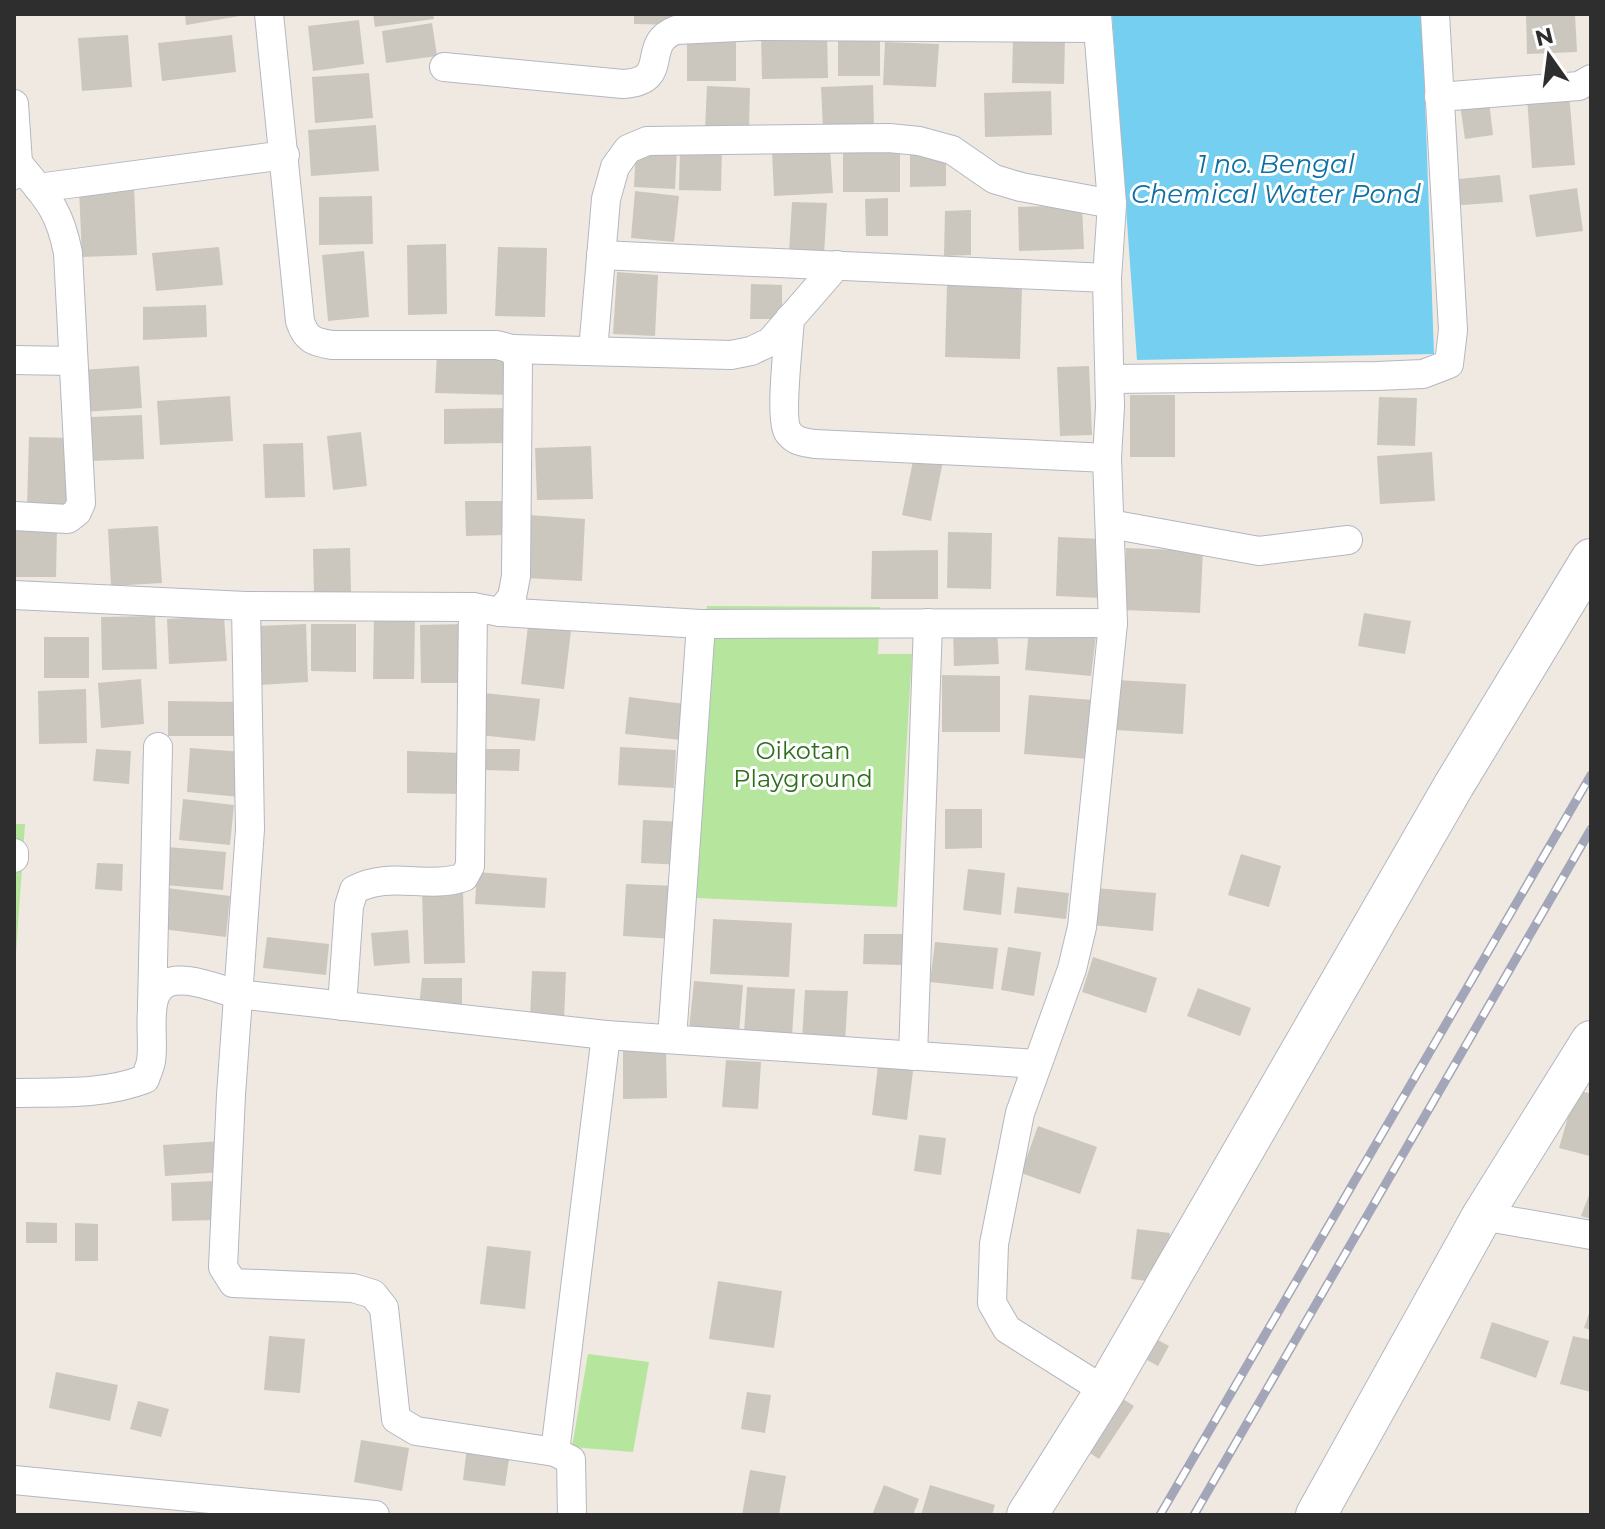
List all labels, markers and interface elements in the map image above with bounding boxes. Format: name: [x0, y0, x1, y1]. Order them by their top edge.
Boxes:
north arrow: [1509, 16, 1589, 96]
text: N: [1532, 22, 1556, 52]
water label: 1 no. Bengal Chemical Water Pond: [1131, 148, 1421, 210]
park label: Oikotan Playground: [733, 736, 873, 793]

